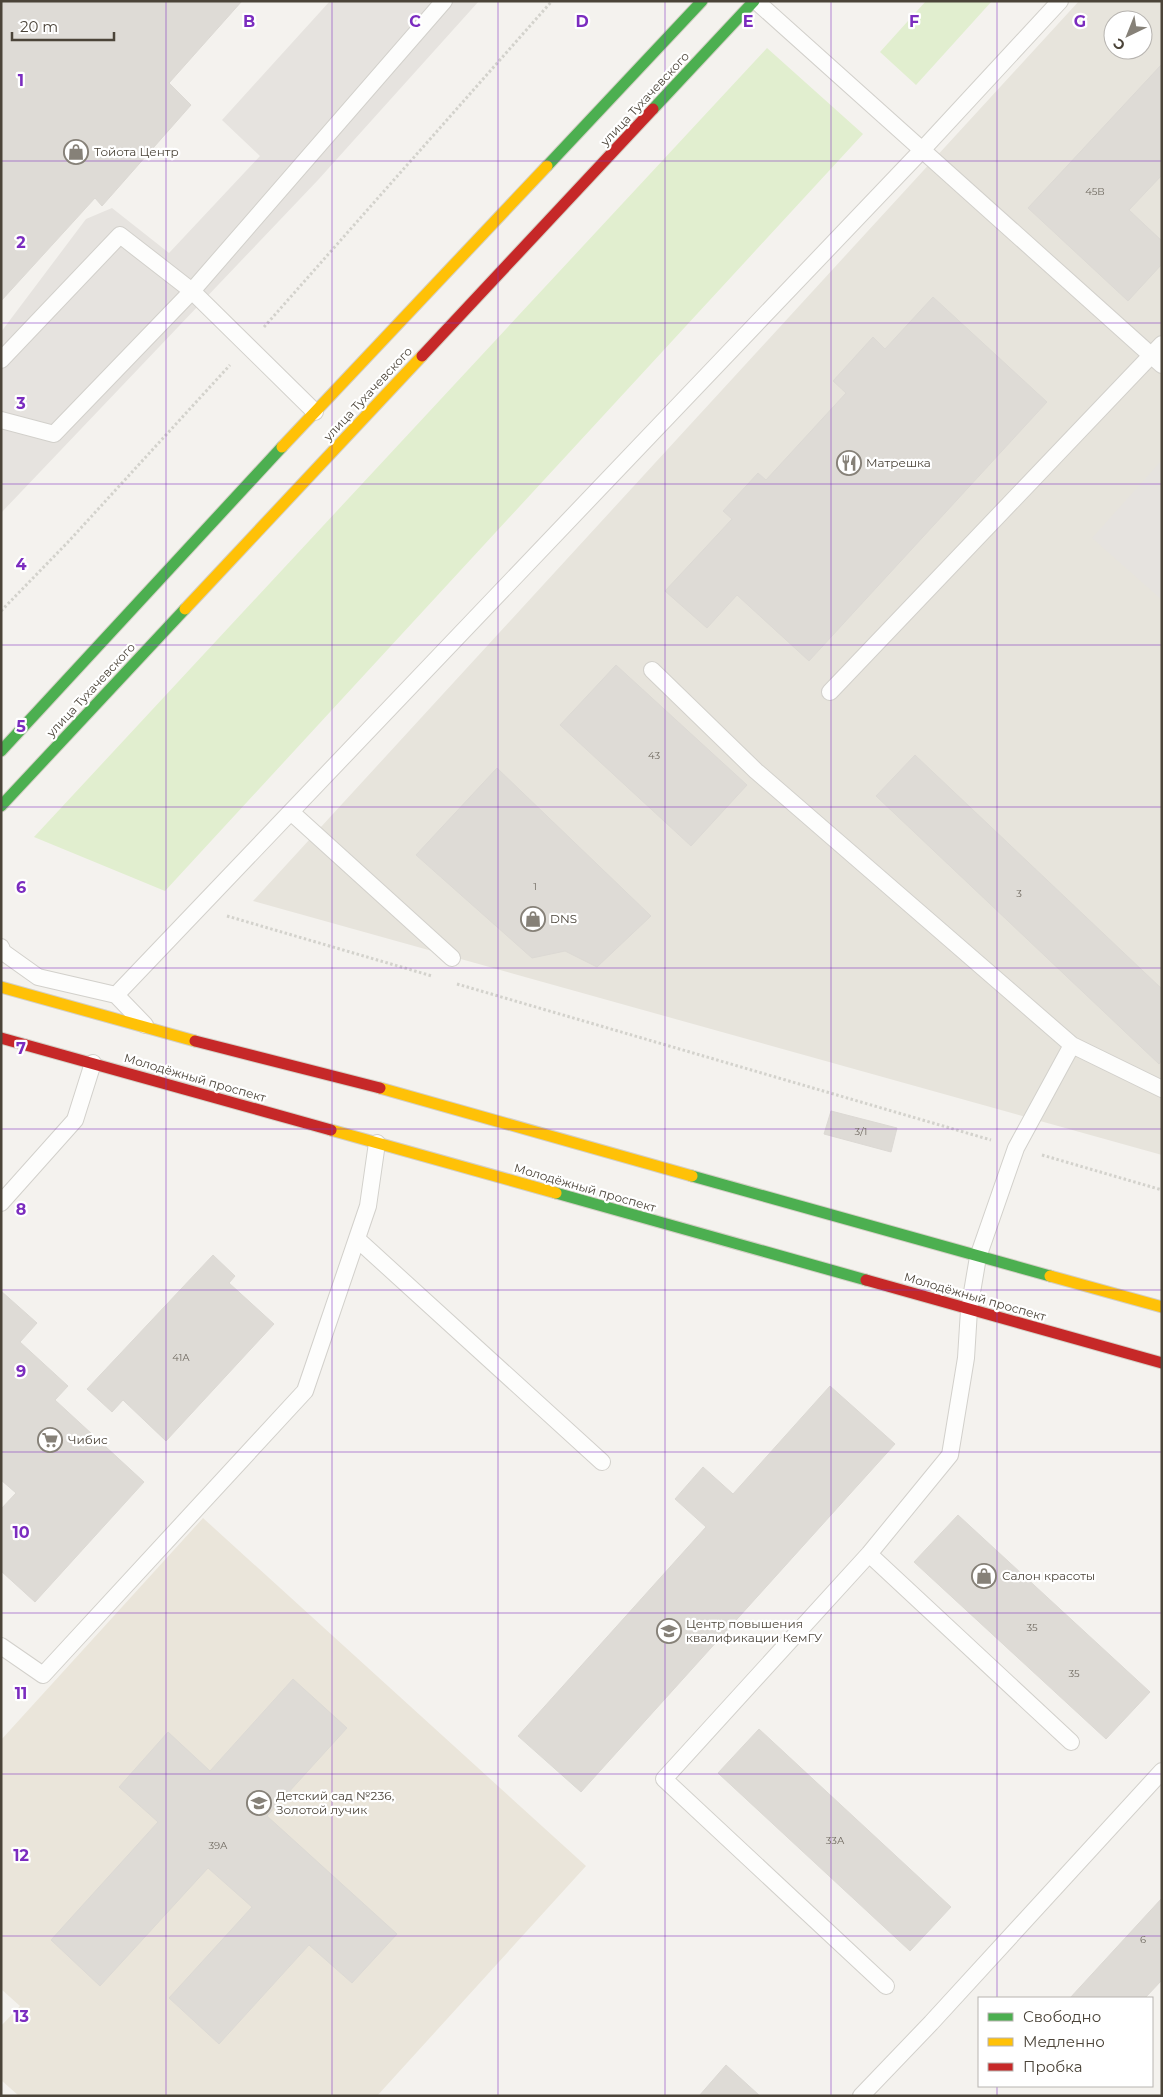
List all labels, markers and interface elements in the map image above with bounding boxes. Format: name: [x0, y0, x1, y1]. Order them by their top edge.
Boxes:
scale bar: [12, 10, 115, 42]
north arrow: [1103, 10, 1153, 60]
text: B: [243, 12, 255, 31]
text: C: [409, 12, 421, 31]
text: D: [575, 12, 589, 31]
text: E: [743, 12, 753, 31]
text: F: [909, 12, 919, 31]
text: G: [1074, 12, 1086, 31]
text: 20 m: [20, 17, 58, 36]
text: С: [1109, 34, 1129, 55]
street label: улица Тухачевского: [597, 48, 692, 149]
text: 1: [18, 71, 24, 90]
shop icon: Тойота Центр: [63, 139, 89, 165]
place label: Тойота Центр: [94, 144, 179, 159]
house number: 45В: [1085, 185, 1105, 198]
text: 2: [16, 233, 26, 252]
street label: улица Тухачевского: [320, 343, 415, 444]
text: 3: [15, 394, 26, 413]
restaurant icon: Матрешка: [836, 450, 862, 476]
place label: Матрешка: [866, 455, 931, 470]
text: 4: [15, 555, 27, 574]
street label: улица Тухачевского: [43, 639, 138, 740]
text: 5: [16, 717, 26, 736]
house number: 43: [648, 749, 660, 762]
text: 6: [16, 878, 26, 897]
house number: 1: [533, 880, 537, 893]
house number: 3: [1016, 887, 1022, 900]
shop icon: DNS: [520, 906, 546, 932]
place label: DNS: [550, 911, 577, 926]
text: 7: [16, 1039, 26, 1058]
street label: Молодёжный проспект: [122, 1050, 268, 1105]
house number: 3/1: [855, 1125, 867, 1138]
street label: Молодёжный проспект: [512, 1160, 658, 1215]
text: 8: [16, 1200, 26, 1219]
street label: Молодёжный проспект: [902, 1269, 1048, 1324]
house number: 41А: [172, 1351, 190, 1364]
text: 9: [16, 1362, 26, 1381]
supermarket icon: Чибис: [37, 1427, 63, 1453]
place label: Чибис: [68, 1432, 108, 1447]
text: 10: [12, 1523, 30, 1542]
shop icon: Салон красоты: [971, 1563, 997, 1589]
place label: Салон красоты: [1002, 1568, 1095, 1583]
place label: Центр повышения квалификации КемГУ: [686, 1616, 823, 1645]
school or university icon: Центр повышения квалификации КемГУ: [656, 1618, 682, 1644]
house number: 35: [1026, 1621, 1038, 1634]
house number: 35: [1068, 1667, 1080, 1680]
text: 11: [15, 1684, 27, 1703]
place label: Детский сад №236, Золотой лучик: [276, 1788, 394, 1817]
school or university icon: Детский сад №236, Золотой лучик: [246, 1790, 272, 1816]
house number: 33А: [826, 1834, 845, 1847]
house number: 39А: [208, 1839, 228, 1852]
text: 12: [13, 1846, 29, 1865]
house number: 6: [1140, 1933, 1146, 1946]
legend: [978, 1997, 1153, 2087]
text: 13: [13, 2007, 29, 2026]
text: Свободно: [1023, 2007, 1101, 2026]
text: Медленно: [1023, 2032, 1105, 2051]
text: Пробка: [1023, 2057, 1082, 2076]

